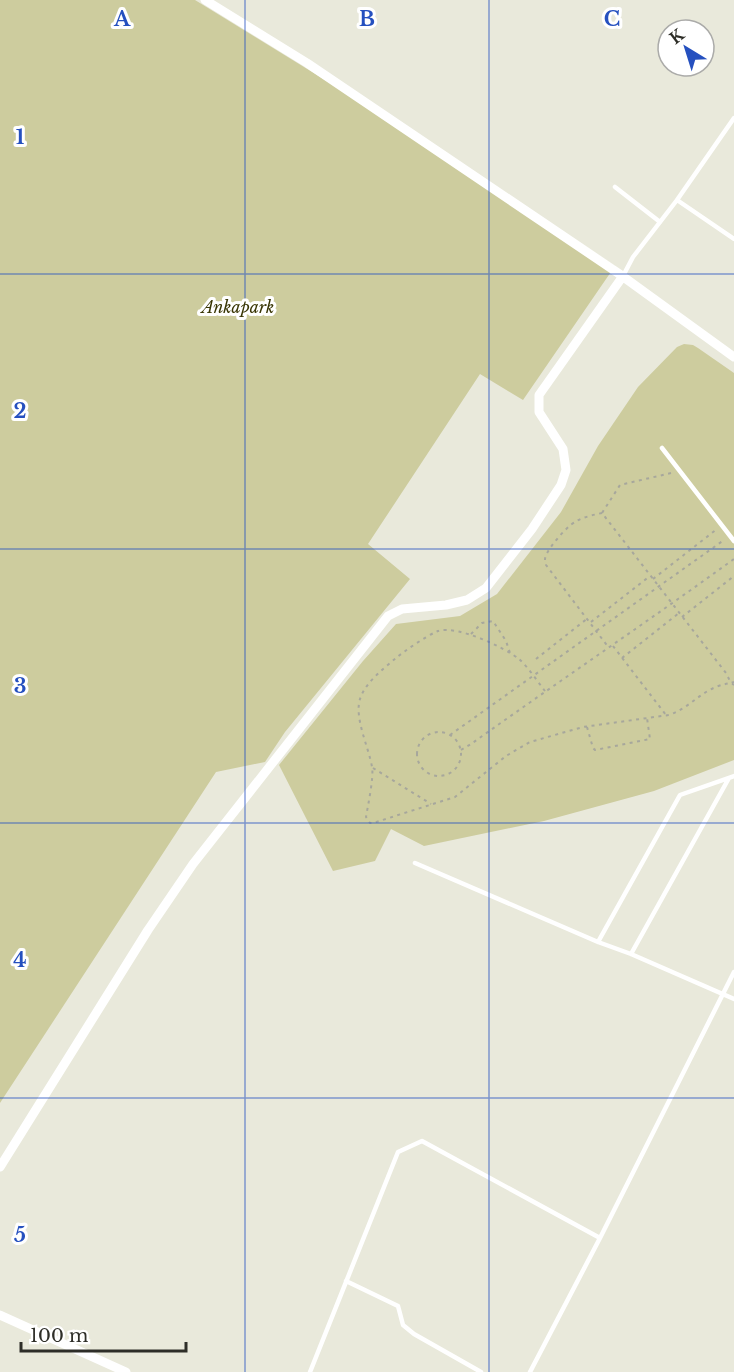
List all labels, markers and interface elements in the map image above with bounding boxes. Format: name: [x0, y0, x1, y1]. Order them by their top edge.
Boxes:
text: A: [113, 7, 131, 31]
text: B: [359, 7, 375, 31]
text: C: [604, 7, 620, 31]
north arrow: [656, 18, 716, 78]
text: K: [665, 24, 689, 48]
text: 1: [16, 125, 25, 149]
park label: Ankapark: [200, 297, 274, 317]
text: 2: [13, 399, 27, 423]
text: 3: [14, 674, 26, 698]
text: 4: [13, 948, 27, 972]
text: 5: [14, 1223, 26, 1247]
scale bar: [21, 1315, 186, 1353]
text: 100 m: [30, 1325, 88, 1347]

